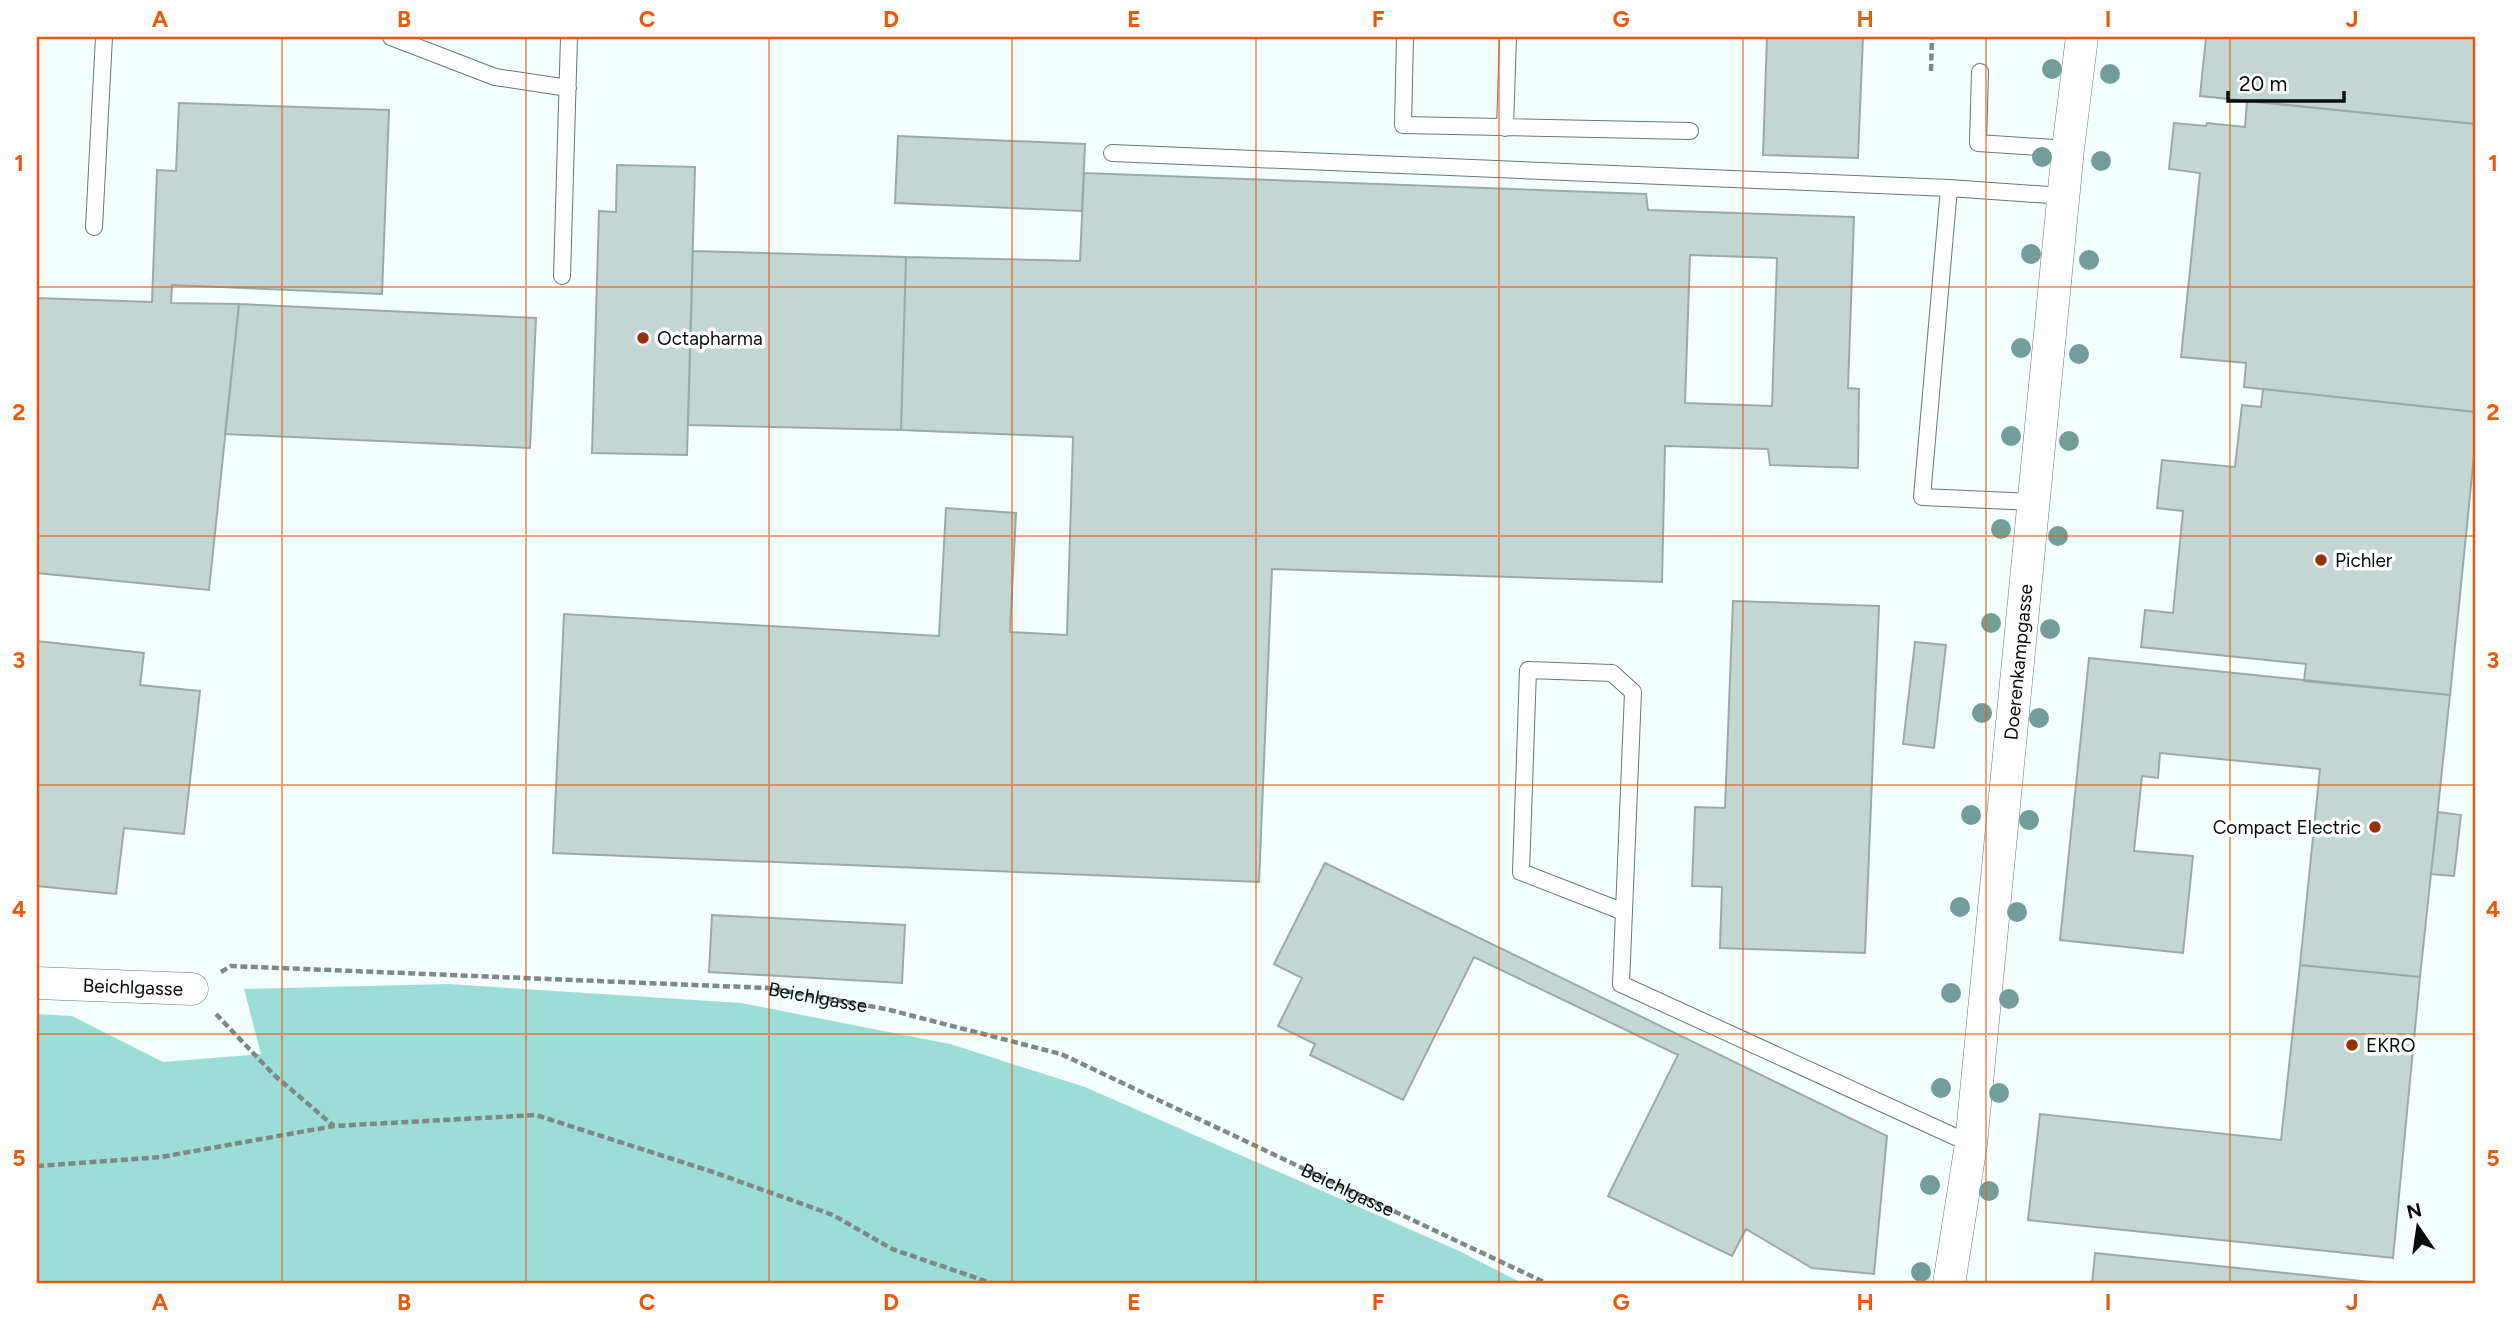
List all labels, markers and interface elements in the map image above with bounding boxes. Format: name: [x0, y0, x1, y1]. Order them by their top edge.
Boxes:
text: A: [152, 5, 169, 33]
text: B: [397, 5, 411, 33]
text: C: [639, 5, 656, 33]
text: D: [883, 5, 899, 33]
text: E: [1127, 5, 1141, 33]
text: F: [1372, 5, 1385, 33]
text: G: [1612, 5, 1630, 33]
text: H: [1856, 5, 1874, 33]
text: I: [2105, 5, 2111, 33]
text: J: [2346, 5, 2358, 33]
scale bar: [2228, 60, 2344, 104]
text: 20 m: [2239, 71, 2287, 96]
text: 1: [14, 149, 24, 177]
text: 1: [2488, 149, 2498, 177]
place label: Octapharma: [657, 327, 763, 350]
marker: Octapharma: [635, 330, 651, 346]
text: 2: [12, 398, 26, 426]
text: 2: [2486, 398, 2500, 426]
place label: Pichler: [2335, 549, 2393, 572]
marker: Pichler: [2313, 552, 2329, 568]
street label: Doerenkampgasse: [1999, 583, 2038, 741]
text: 3: [13, 646, 25, 674]
text: 3: [2487, 646, 2499, 674]
place label: Compact Electric: [2213, 816, 2361, 839]
marker: Compact Electric: [2367, 819, 2383, 835]
text: 4: [12, 895, 26, 923]
text: 4: [2486, 895, 2500, 923]
street label: Beichlgasse: [82, 974, 184, 1001]
street label: Beichlgasse: [767, 977, 869, 1018]
place label: EKRO: [2366, 1034, 2415, 1057]
marker: EKRO: [2344, 1037, 2360, 1053]
text: 5: [12, 1144, 26, 1172]
text: 5: [2486, 1144, 2500, 1172]
street label: Beichlgasse: [1297, 1158, 1398, 1222]
north arrow: [2382, 1192, 2452, 1262]
text: N: [2405, 1198, 2424, 1224]
text: A: [152, 1288, 169, 1316]
text: B: [397, 1288, 411, 1316]
text: C: [639, 1288, 656, 1316]
text: D: [883, 1288, 899, 1316]
text: E: [1127, 1288, 1141, 1316]
text: F: [1372, 1288, 1385, 1316]
text: G: [1612, 1288, 1630, 1316]
text: H: [1856, 1288, 1874, 1316]
text: I: [2105, 1288, 2111, 1316]
text: J: [2346, 1288, 2358, 1316]

